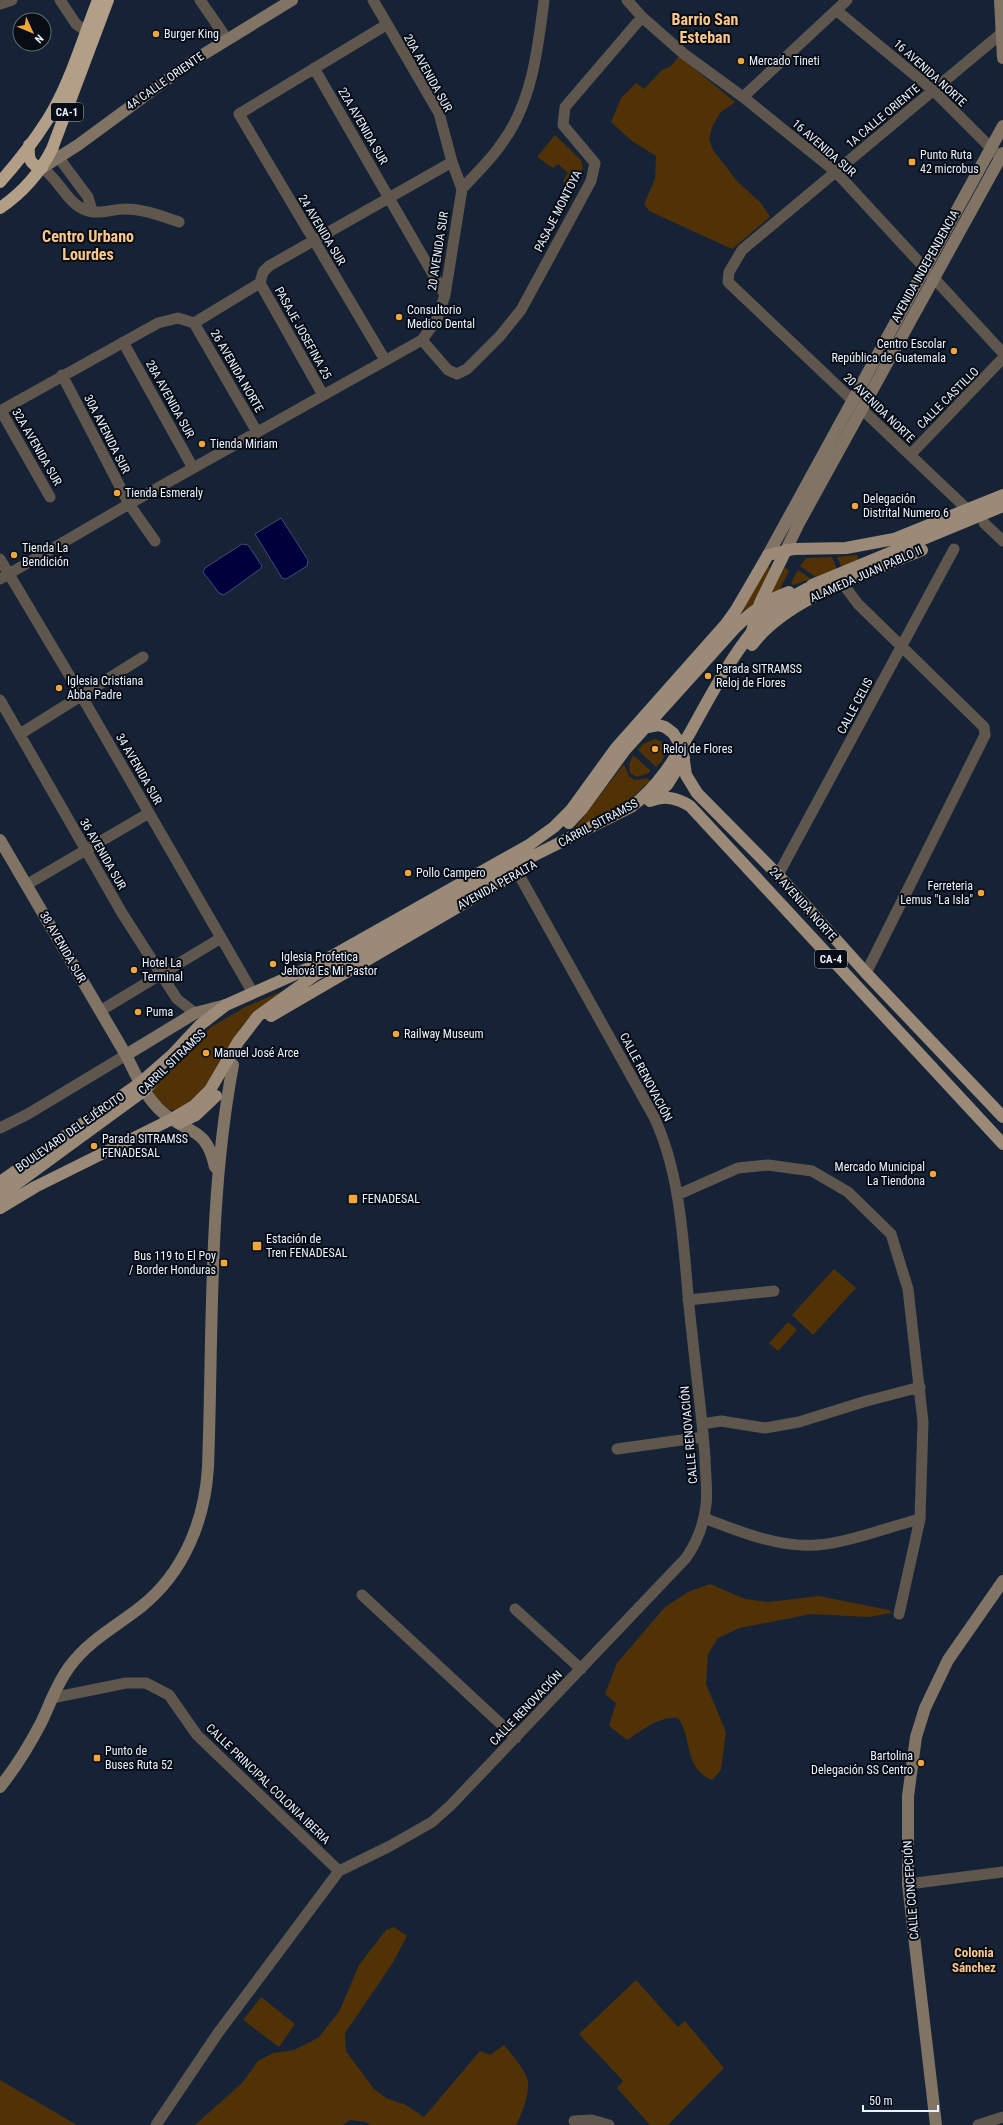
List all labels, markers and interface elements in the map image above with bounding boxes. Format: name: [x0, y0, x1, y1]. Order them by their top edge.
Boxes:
district label: Barrio San Esteban: [672, 10, 739, 47]
north arrow: [12, 12, 52, 52]
place label: Burger King: [164, 27, 219, 41]
marker: Burger King: [151, 29, 161, 39]
text: N: [32, 32, 46, 46]
street label: 20A AVENIDA SUR: [401, 32, 455, 115]
street label: 16 AVENIDA NORTE: [891, 37, 969, 109]
street label: 4A CALLE ORIENTE: [124, 49, 207, 113]
place label: Mercado Tineti: [749, 54, 820, 68]
marker: Mercado Tineti: [736, 56, 746, 66]
street label: 1A CALLE ORIENTE: [843, 81, 923, 151]
street label: 22A AVENIDA SUR: [335, 85, 391, 168]
road number: CA-1: [51, 103, 83, 121]
street label: 16 AVENIDA SUR: [789, 117, 859, 180]
place label: Punto Ruta 42 microbus: [920, 148, 979, 176]
marker: Punto Ruta 42 microbus: [907, 157, 917, 167]
street label: PASAJE MONTOYA: [531, 168, 585, 254]
street label: 24 AVENIDA SUR: [295, 192, 349, 268]
street label: AVENIDA INDEPENDENCIA: [888, 207, 962, 325]
street label: 20 AVENIDA SUR: [425, 210, 451, 292]
district label: Centro Urbano Lourdes: [42, 227, 134, 264]
street label: PASAJE JOSEFINA 25: [272, 284, 334, 382]
place label: Consultorio Medico Dental: [407, 303, 475, 331]
marker: Consultorio Medico Dental: [394, 312, 404, 322]
street label: 26 AVENIDA NORTE: [208, 327, 266, 415]
place label: Centro Escolar República de Guatemala: [831, 337, 946, 365]
marker: Centro Escolar República de Guatemala: [949, 346, 959, 356]
street label: 28A AVENIDA SUR: [143, 358, 197, 441]
street label: CALLE CASTILLO: [914, 364, 982, 432]
street label: 20 AVENIDA NORTE: [841, 371, 917, 445]
street label: 30A AVENIDA SUR: [81, 392, 133, 476]
street label: 32A AVENIDA SUR: [9, 406, 65, 489]
place label: Tienda Miriam: [210, 437, 278, 451]
marker: Tienda Miriam: [197, 439, 207, 449]
place label: Tienda Esmeraly: [125, 486, 203, 500]
marker: Tienda Esmeraly: [112, 488, 122, 498]
place label: Delegación Distrital Numero 6: [863, 492, 949, 520]
marker: Delegación Distrital Numero 6: [850, 501, 860, 511]
place label: Tienda La Bendición: [22, 541, 69, 569]
street label: ALAMEDA JUAN PABLO II: [808, 543, 924, 605]
marker: Tienda La Bendición: [9, 550, 19, 560]
place label: Parada SITRAMSS Reloj de Flores: [716, 662, 802, 690]
marker: Parada SITRAMSS Reloj de Flores: [703, 671, 713, 681]
place label: Iglesia Cristiana Abba Padre: [67, 674, 144, 702]
street label: CALLE CELIS: [834, 676, 876, 736]
marker: Iglesia Cristiana Abba Padre: [54, 683, 64, 693]
street label: 34 AVENIDA SUR: [113, 731, 165, 808]
place label: Reloj de Flores: [663, 742, 733, 756]
marker: Reloj de Flores: [650, 744, 660, 754]
street label: CARRIL SITRAMSS: [556, 796, 640, 850]
street label: 36 AVENIDA SUR: [77, 816, 129, 893]
street label: AVENIDA PERALTA: [455, 857, 539, 913]
street label: 24 AVENIDA NORTE: [767, 865, 839, 943]
place label: Pollo Campero: [416, 866, 486, 880]
marker: Pollo Campero: [403, 868, 413, 878]
place label: Ferreteria Lemus "La Isla": [900, 879, 973, 907]
marker: Ferreteria Lemus "La Isla": [976, 888, 986, 898]
street label: 38 AVENIDA SUR: [37, 909, 89, 986]
place label: Iglesia Profetica Jehová Es Mi Pastor: [281, 950, 378, 978]
road number: CA-4: [815, 950, 847, 968]
place label: Hotel La Terminal: [142, 956, 183, 984]
marker: Iglesia Profetica Jehová Es Mi Pastor: [268, 959, 278, 969]
marker: Hotel La Terminal: [129, 965, 139, 975]
place label: Puma: [146, 1005, 173, 1019]
marker: Puma: [133, 1007, 143, 1017]
street label: CARRIL SITRAMSS: [135, 1026, 209, 1098]
place label: Railway Museum: [404, 1027, 484, 1041]
marker: Railway Museum: [391, 1029, 401, 1039]
street label: CALLE RENOVACIÓN: [617, 1030, 676, 1124]
place label: Manuel José Arce: [214, 1046, 299, 1060]
marker: Manuel José Arce: [201, 1048, 211, 1058]
street label: BOULEVARD DEL EJÉRCITO: [12, 1088, 127, 1175]
place label: Parada SITRAMSS FENADESAL: [102, 1132, 188, 1160]
marker: Parada SITRAMSS FENADESAL: [89, 1141, 99, 1151]
place label: Mercado Municipal La Tiendona: [835, 1160, 925, 1188]
marker: Mercado Municipal La Tiendona: [928, 1169, 938, 1179]
place label: FENADESAL: [362, 1192, 420, 1206]
marker: FENADESAL: [347, 1193, 359, 1205]
place label: Estación de Tren FENADESAL: [266, 1232, 348, 1260]
marker: Estación de Tren FENADESAL: [251, 1240, 263, 1252]
place label: Bus 119 to El Poy / Border Honduras: [129, 1249, 216, 1277]
marker: Bus 119 to El Poy / Border Honduras: [219, 1258, 229, 1268]
street label: CALLE RENOVACIÓN: [677, 1385, 700, 1485]
street label: CALLE RENOVACIÓN: [486, 1667, 565, 1748]
street label: CALLE PRINCIPAL COLONIA IBERIA: [203, 1721, 333, 1847]
place label: Punto de Buses Ruta 52: [105, 1744, 173, 1772]
place label: Bartolina Delegación SS Centro: [811, 1749, 913, 1777]
marker: Punto de Buses Ruta 52: [92, 1753, 102, 1763]
marker: Bartolina Delegación SS Centro: [916, 1758, 926, 1768]
street label: CALLE CONCEPCIÓN: [900, 1840, 921, 1940]
district label: Colonia Sánchez: [952, 1945, 996, 1975]
scale bar: [863, 2087, 938, 2113]
text: 50 m: [869, 2094, 893, 2108]

